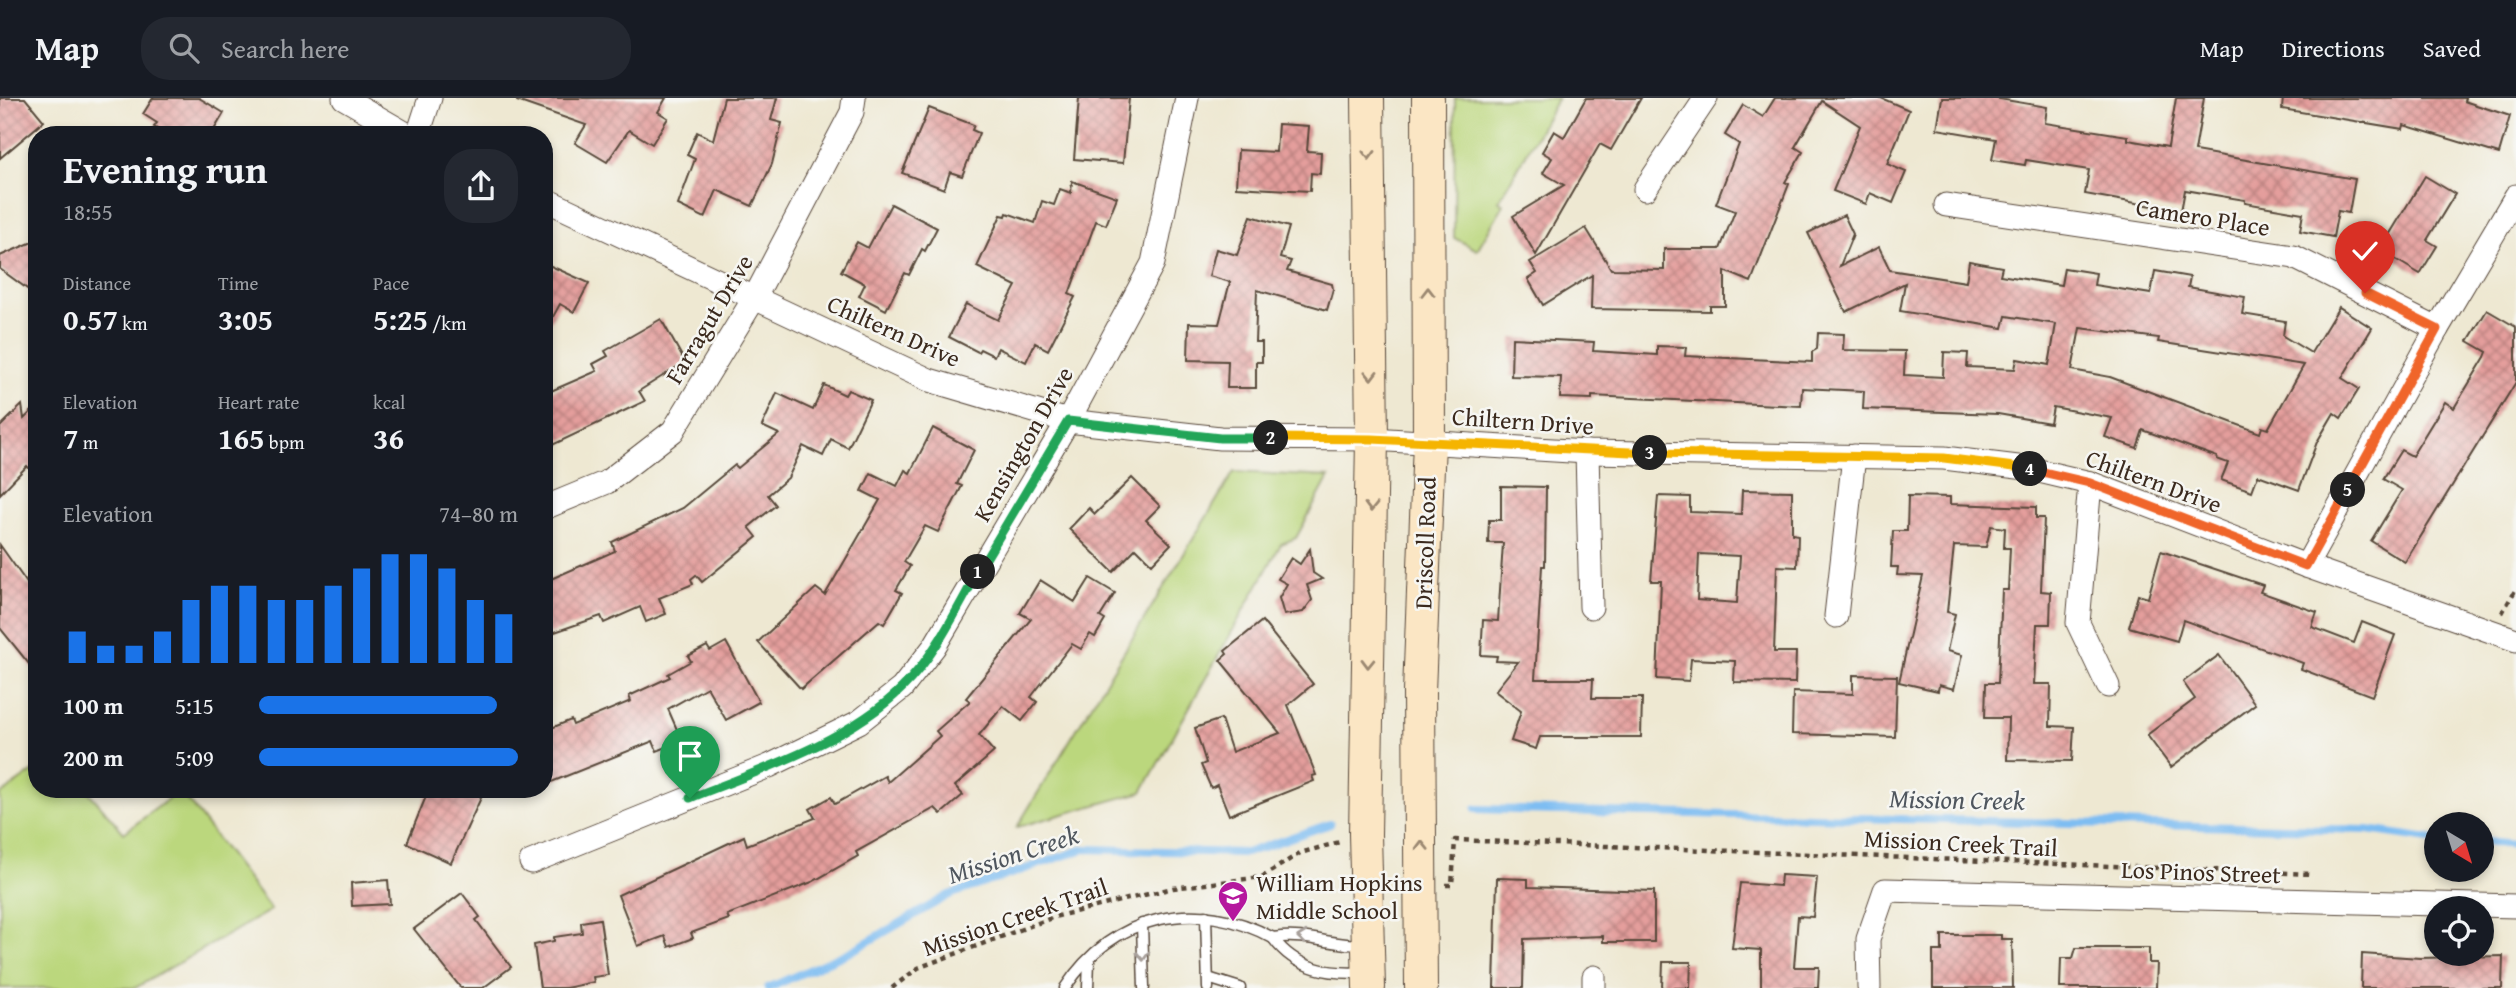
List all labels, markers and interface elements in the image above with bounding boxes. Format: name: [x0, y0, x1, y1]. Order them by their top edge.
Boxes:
search box: [141, 17, 631, 80]
text: Map: [35, 24, 99, 72]
icon: search: [165, 29, 203, 67]
text: Search here: [221, 29, 349, 68]
text: Map: [2200, 31, 2244, 66]
text: Directions: [2282, 31, 2385, 66]
text: Saved: [2423, 31, 2481, 66]
text: Evening run: [63, 141, 267, 197]
button: share: [444, 149, 518, 223]
one-way arrow: [1361, 150, 1377, 160]
street label: Camero Place: [2133, 189, 2273, 245]
text: 18:55: [63, 195, 113, 228]
pin: [2335, 221, 2395, 293]
icon: check: [2346, 232, 2384, 270]
street label: Farragut Drive: [657, 248, 761, 390]
text: Distance: [63, 269, 131, 297]
text: Time: [218, 269, 258, 297]
text: Pace: [373, 269, 410, 297]
street label: Chiltern Drive: [822, 286, 966, 376]
one-way arrow: [1420, 286, 1436, 297]
text: 0.57: [63, 297, 118, 341]
text: 3:05: [218, 297, 273, 341]
text: 5:25: [373, 297, 428, 341]
text: km: [118, 309, 147, 337]
text: /km: [428, 309, 466, 337]
street label: Kensington Drive: [964, 360, 1082, 528]
one-way arrow: [1363, 370, 1379, 381]
text: Elevation: [63, 388, 137, 416]
text: Heart rate: [218, 388, 299, 416]
text: kcal: [373, 388, 405, 416]
street label: Chiltern Drive: [1451, 399, 1595, 443]
text: 7: [63, 416, 79, 460]
text: 165: [218, 416, 265, 460]
text: 36: [373, 416, 404, 460]
pin: 2: [1254, 420, 1288, 456]
text: 2: [1266, 423, 1275, 451]
text: m: [79, 428, 98, 456]
text: bpm: [265, 428, 304, 456]
pin: 3: [1632, 436, 1668, 470]
text: 3: [1645, 438, 1654, 466]
street label: Chiltern Drive: [2081, 440, 2227, 522]
pin: 4: [2012, 452, 2048, 486]
text: 4: [2025, 454, 2034, 482]
pin: 5: [2330, 472, 2366, 508]
text: 5: [2343, 475, 2352, 503]
street label: Driscoll Road: [1405, 476, 1445, 610]
text: Elevation: [63, 497, 153, 530]
text: 74–80 m: [439, 497, 518, 530]
one-way arrow: [1363, 502, 1379, 513]
pin: 1: [960, 554, 996, 589]
text: 1: [973, 557, 982, 585]
one-way arrow: [1360, 659, 1376, 669]
text: 100 m: [63, 689, 124, 722]
text: 5:15: [175, 689, 214, 722]
pin: [660, 726, 720, 798]
icon: arrive: [671, 737, 709, 775]
text: 200 m: [63, 741, 124, 774]
text: 5:09: [175, 741, 214, 774]
water label: Mission Creek: [1889, 778, 2025, 820]
north arrow: [2424, 812, 2494, 882]
map controls: [2424, 812, 2494, 966]
water label: Mission Creek: [942, 814, 1084, 894]
street label: Mission Creek Trail: [1863, 820, 2059, 866]
one-way arrow: [1414, 841, 1429, 852]
street label: Los Pinos Street: [2121, 852, 2282, 892]
place label: William Hopkins Middle School: [1256, 865, 1423, 928]
street label: Mission Creek Trail: [918, 869, 1113, 965]
school or university icon: William Hopkins Middle School: [1216, 879, 1250, 923]
button: locate: [2424, 896, 2494, 966]
one-way arrow: [1296, 930, 1307, 945]
one-way arrow: [1135, 951, 1150, 962]

